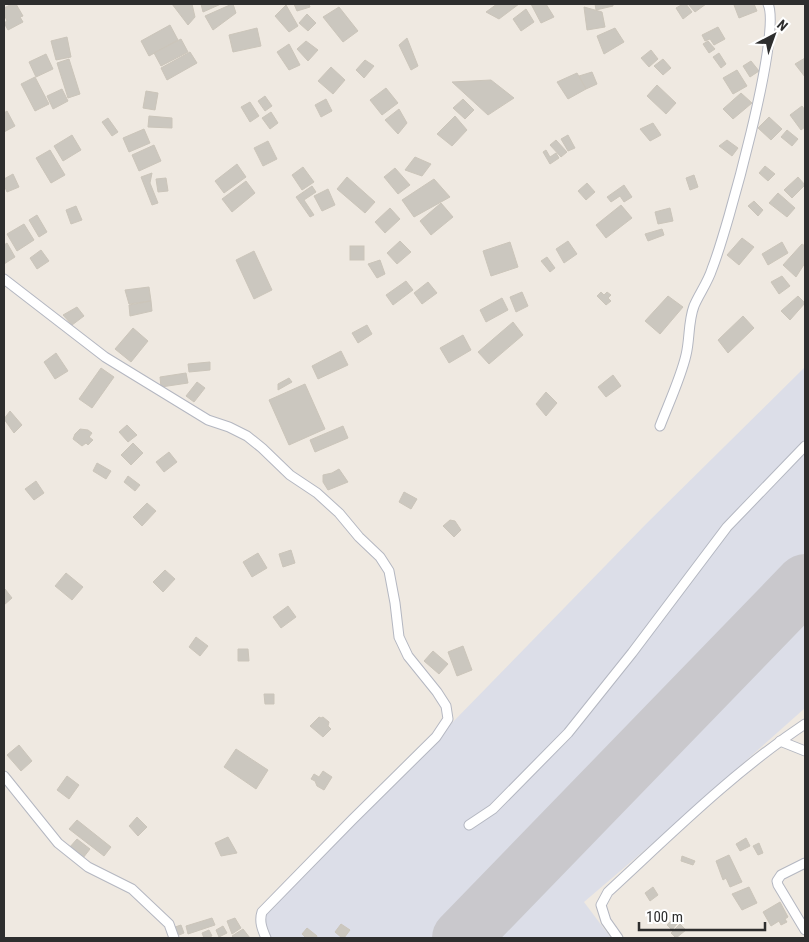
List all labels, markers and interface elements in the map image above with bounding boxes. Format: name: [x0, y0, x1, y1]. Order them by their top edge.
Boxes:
north arrow: [749, 10, 799, 60]
text: N: [774, 16, 791, 34]
scale bar: [639, 900, 765, 932]
text: 100 m: [646, 908, 683, 926]

